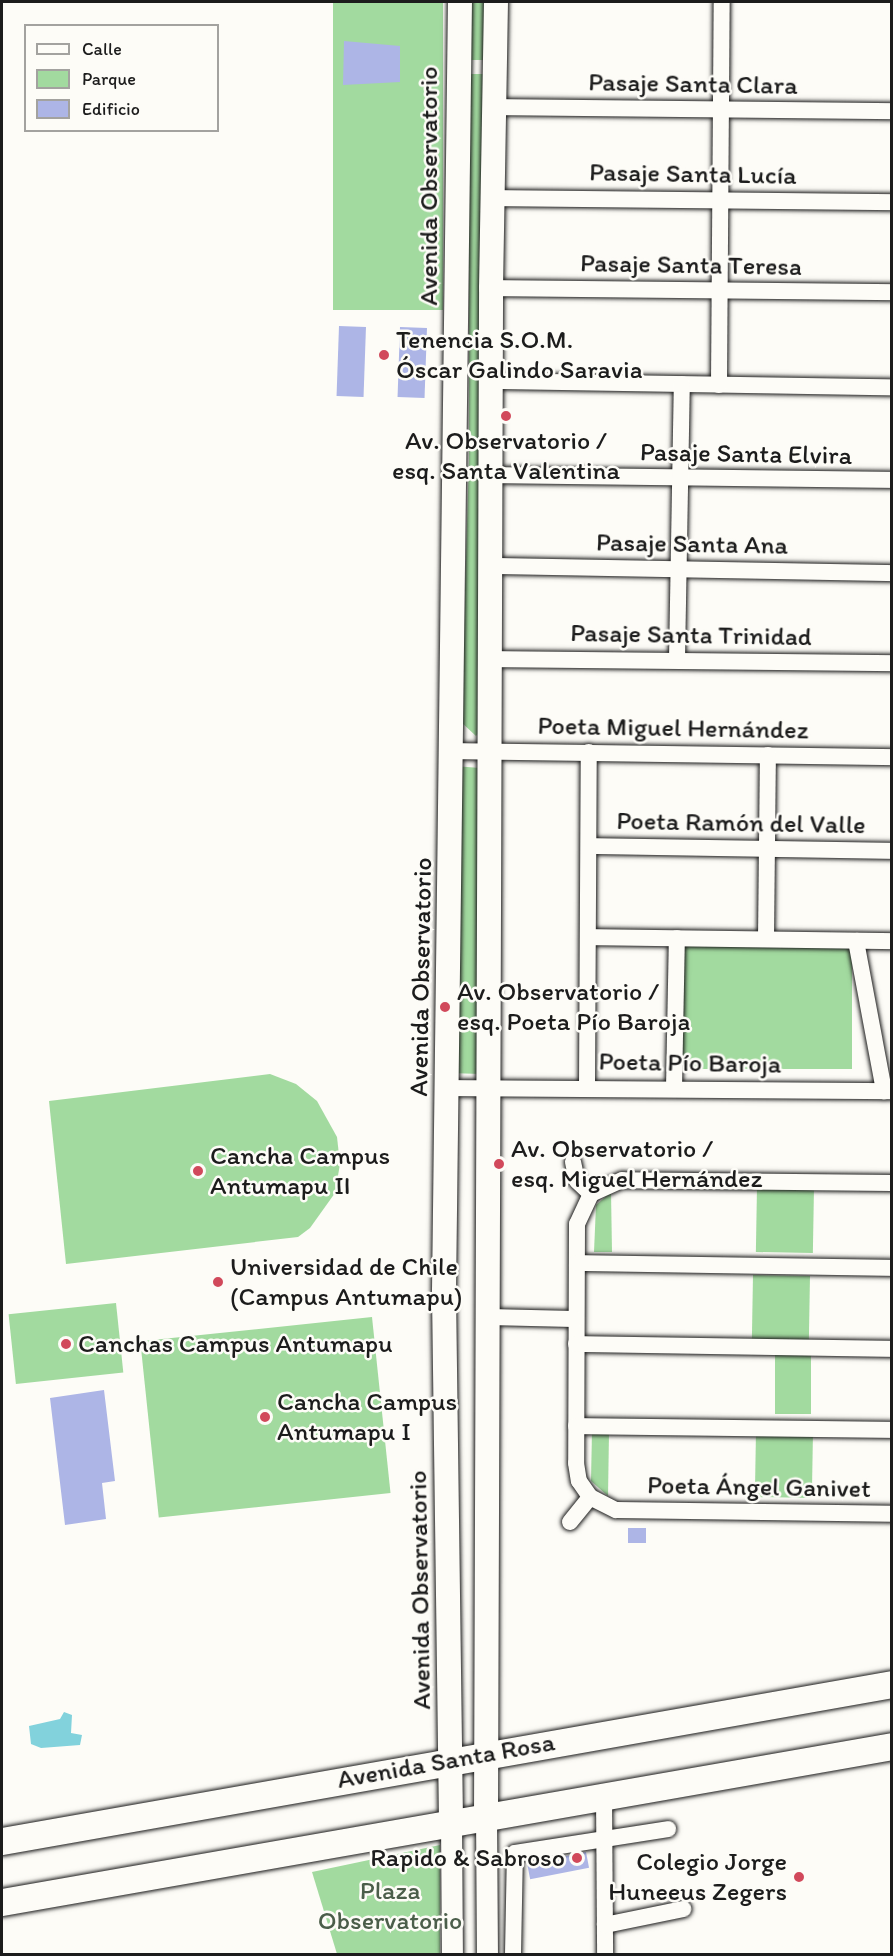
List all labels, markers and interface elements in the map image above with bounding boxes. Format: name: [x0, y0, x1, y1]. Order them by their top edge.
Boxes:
legend: [24, 24, 219, 132]
text: Calle: [82, 38, 122, 60]
street label: Avenida Observatorio: [413, 66, 445, 306]
street label: Pasaje Santa Clara: [589, 67, 797, 101]
text: Parque: [82, 68, 136, 90]
text: Edificio: [82, 98, 140, 120]
street label: Pasaje Santa Lucía: [589, 157, 797, 191]
street label: Pasaje Santa Teresa: [581, 247, 801, 283]
place label: Tenencia S.O.M. Óscar Galindo Saravia: [396, 324, 644, 386]
marker: Tenencia S.O.M. Óscar Galindo Saravia: [377, 348, 391, 362]
marker: Av. Observatorio / esq. Santa Valentina: [499, 409, 513, 423]
place label: Av. Observatorio / esq. Santa Valentina: [393, 425, 619, 486]
street label: Pasaje Santa Elvira: [640, 437, 852, 471]
street label: Pasaje Santa Ana: [595, 527, 789, 561]
street label: Pasaje Santa Trinidad: [571, 617, 811, 653]
street label: Poeta Miguel Hernández: [537, 710, 809, 746]
street label: Poeta Ramón del Valle: [617, 805, 865, 841]
street label: Avenida Observatorio: [403, 857, 439, 1097]
place label: Av. Observatorio / esq. Poeta Pío Baroja: [457, 976, 690, 1038]
marker: Av. Observatorio / esq. Poeta Pío Baroja: [438, 1000, 452, 1014]
street label: Poeta Pío Baroja: [598, 1046, 782, 1080]
place label: Av. Observatorio / esq. Miguel Hernández: [511, 1133, 762, 1194]
place label: Cancha Campus Antumapu II: [210, 1140, 390, 1202]
marker: Av. Observatorio / esq. Miguel Hernández: [492, 1157, 506, 1171]
marker: Cancha Campus Antumapu II: [191, 1164, 205, 1178]
place label: Universidad de Chile (Campus Antumapu): [230, 1251, 462, 1312]
marker: Universidad de Chile (Campus Antumapu): [211, 1275, 225, 1289]
place label: Canchas Campus Antumapu: [78, 1328, 394, 1360]
marker: Canchas Campus Antumapu: [59, 1337, 73, 1351]
place label: Cancha Campus Antumapu I: [277, 1386, 457, 1448]
marker: Cancha Campus Antumapu I: [258, 1410, 272, 1424]
street label: Poeta Ángel Ganivet: [646, 1469, 872, 1505]
street label: Avenida Observatorio: [402, 1470, 438, 1710]
street label: Avenida Santa Rosa: [335, 1727, 557, 1795]
place label: Rapido & Sabroso: [370, 1842, 565, 1874]
place label: Colegio Jorge Huneeus Zegers: [609, 1846, 787, 1907]
marker: Rapido & Sabroso: [570, 1851, 584, 1865]
marker: Colegio Jorge Huneeus Zegers: [792, 1870, 806, 1884]
park label: Plaza Observatorio: [318, 1875, 462, 1936]

